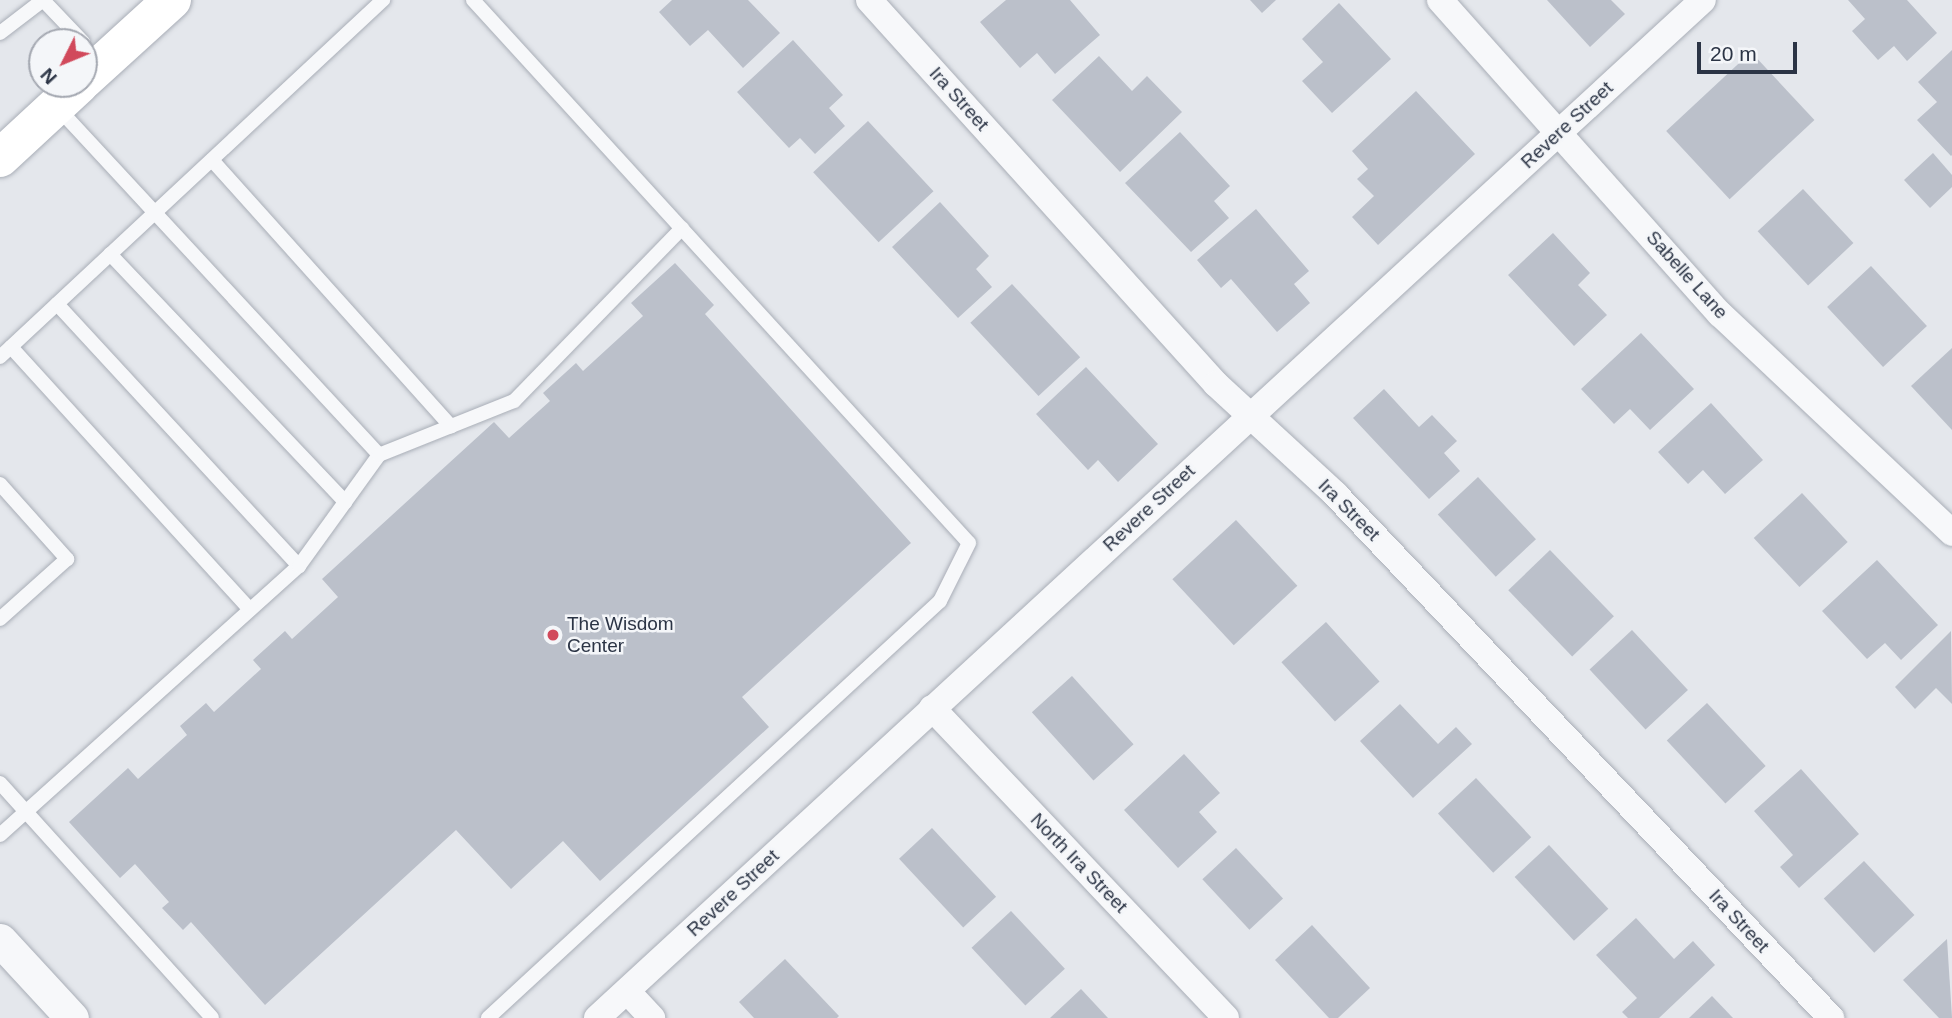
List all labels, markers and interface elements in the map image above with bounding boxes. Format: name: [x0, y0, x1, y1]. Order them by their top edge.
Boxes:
north arrow: [28, 28, 98, 98]
scale bar: [1700, 28, 1800, 72]
text: 20 m: [1710, 42, 1757, 65]
street label: Ira Street: [924, 62, 994, 136]
text: N: [36, 64, 61, 88]
street label: Revere Street: [1516, 77, 1618, 173]
street label: Sabelle Lane: [1641, 226, 1733, 324]
street label: Revere Street: [1098, 460, 1200, 556]
street label: Ira Street: [1313, 474, 1385, 546]
place label: The Wisdom Center: [567, 613, 674, 657]
marker: The Wisdom Center: [545, 627, 561, 643]
street label: North Ira Street: [1026, 808, 1132, 918]
street label: Revere Street: [682, 845, 784, 941]
street label: Ira Street: [1704, 885, 1774, 957]

